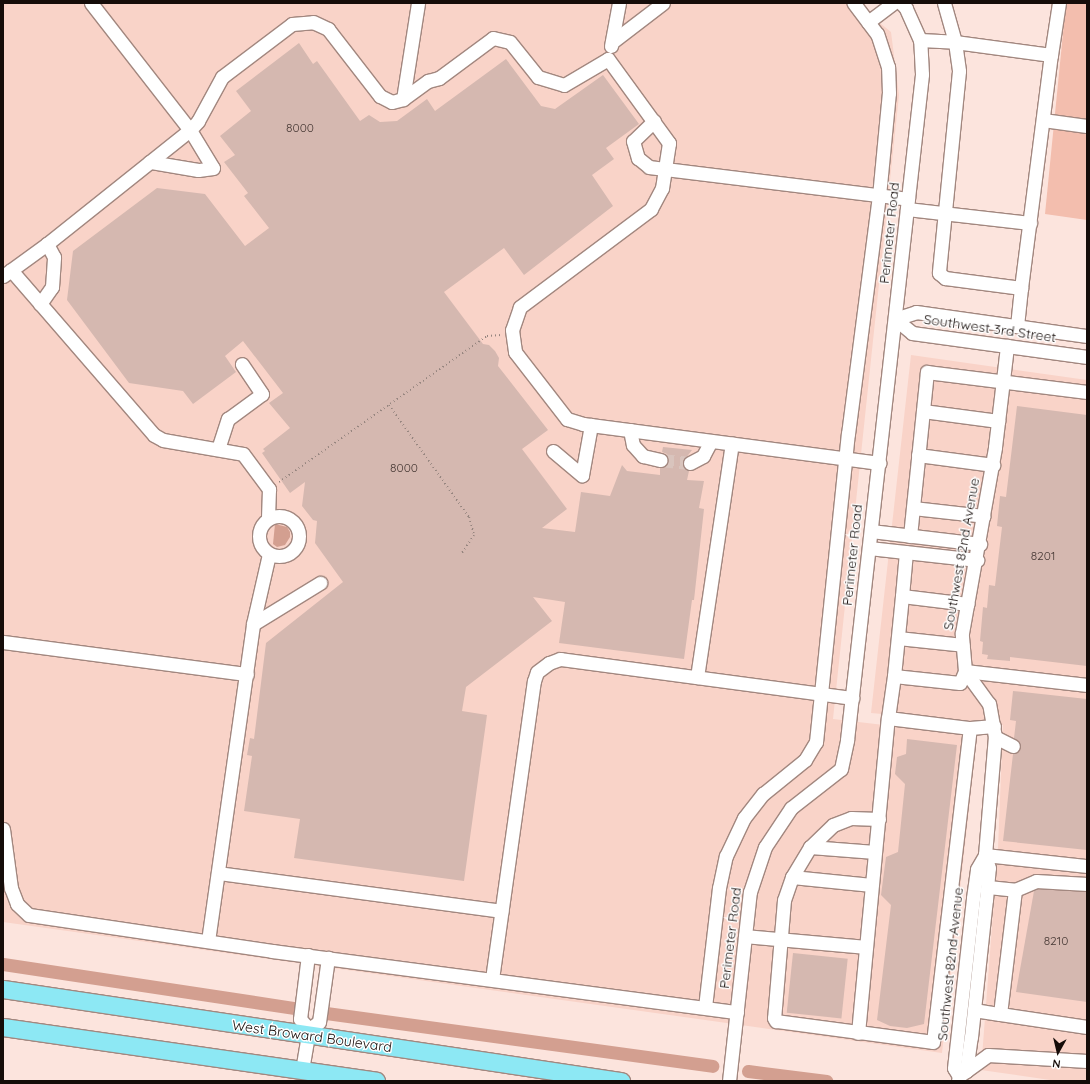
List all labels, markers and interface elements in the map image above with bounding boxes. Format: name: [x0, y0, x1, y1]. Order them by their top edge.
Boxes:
house number: 8000: [286, 121, 314, 135]
street label: Perimeter Road: [875, 182, 903, 284]
street label: Southwest 3rd Street: [923, 310, 1057, 346]
house number: 8000: [390, 461, 418, 475]
street label: Southwest 82nd Avenue: [939, 477, 983, 631]
street label: Perimeter Road: [838, 504, 866, 606]
house number: 8201: [1031, 549, 1055, 563]
street label: Southwest 82nd Avenue: [934, 886, 966, 1042]
street label: Perimeter Road: [715, 887, 745, 989]
house number: 8210: [1044, 934, 1068, 948]
street label: West Broward Boulevard: [231, 1016, 393, 1056]
north arrow: [1038, 1032, 1078, 1072]
text: N: [1051, 1056, 1061, 1071]

